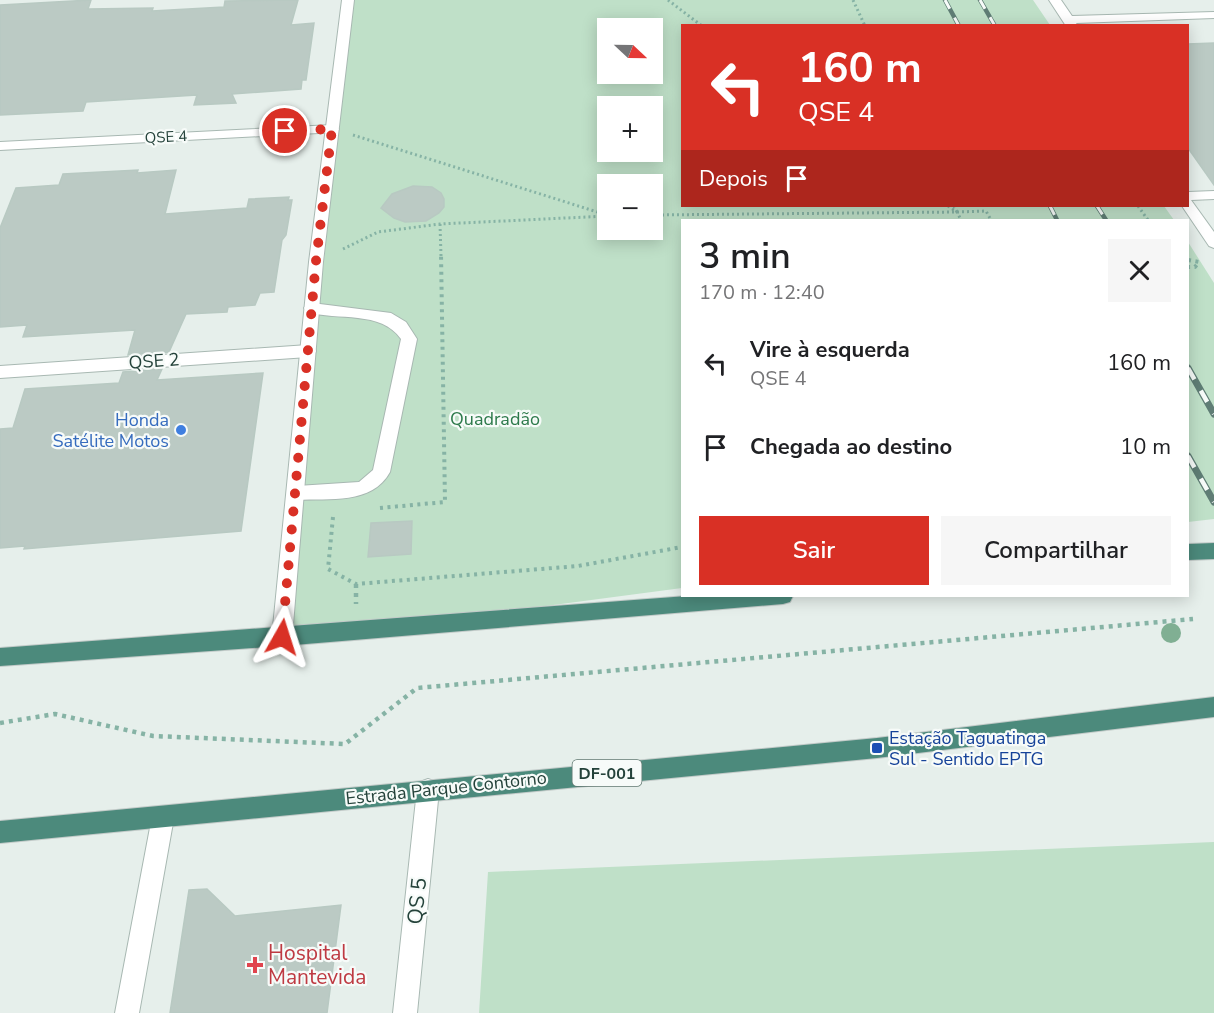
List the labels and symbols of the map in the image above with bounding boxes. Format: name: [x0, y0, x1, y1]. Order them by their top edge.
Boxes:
north arrow: [597, 18, 663, 84]
pin: [259, 105, 310, 156]
street label: QSE 4: [144, 126, 188, 148]
street label: QSE 2: [128, 347, 180, 375]
park label: Quadradão: [450, 407, 540, 431]
place label: Honda Satélite Motos: [53, 408, 169, 453]
marker: Honda Satélite Motos: [174, 423, 188, 437]
position arrow: [250, 605, 314, 669]
place label: Estação Taguatinga Sul - Sentido EPTG: [889, 726, 1046, 771]
marker: Estação Taguatinga Sul - Sentido EPTG: [870, 741, 884, 755]
road number: DF-001: [572, 760, 642, 786]
street label: Estrada Parque Contorno: [344, 766, 548, 810]
street label: QS 5: [401, 876, 433, 926]
place label: Hospital Mantevida: [268, 939, 366, 991]
marker: Hospital Mantevida: [246, 956, 264, 974]

